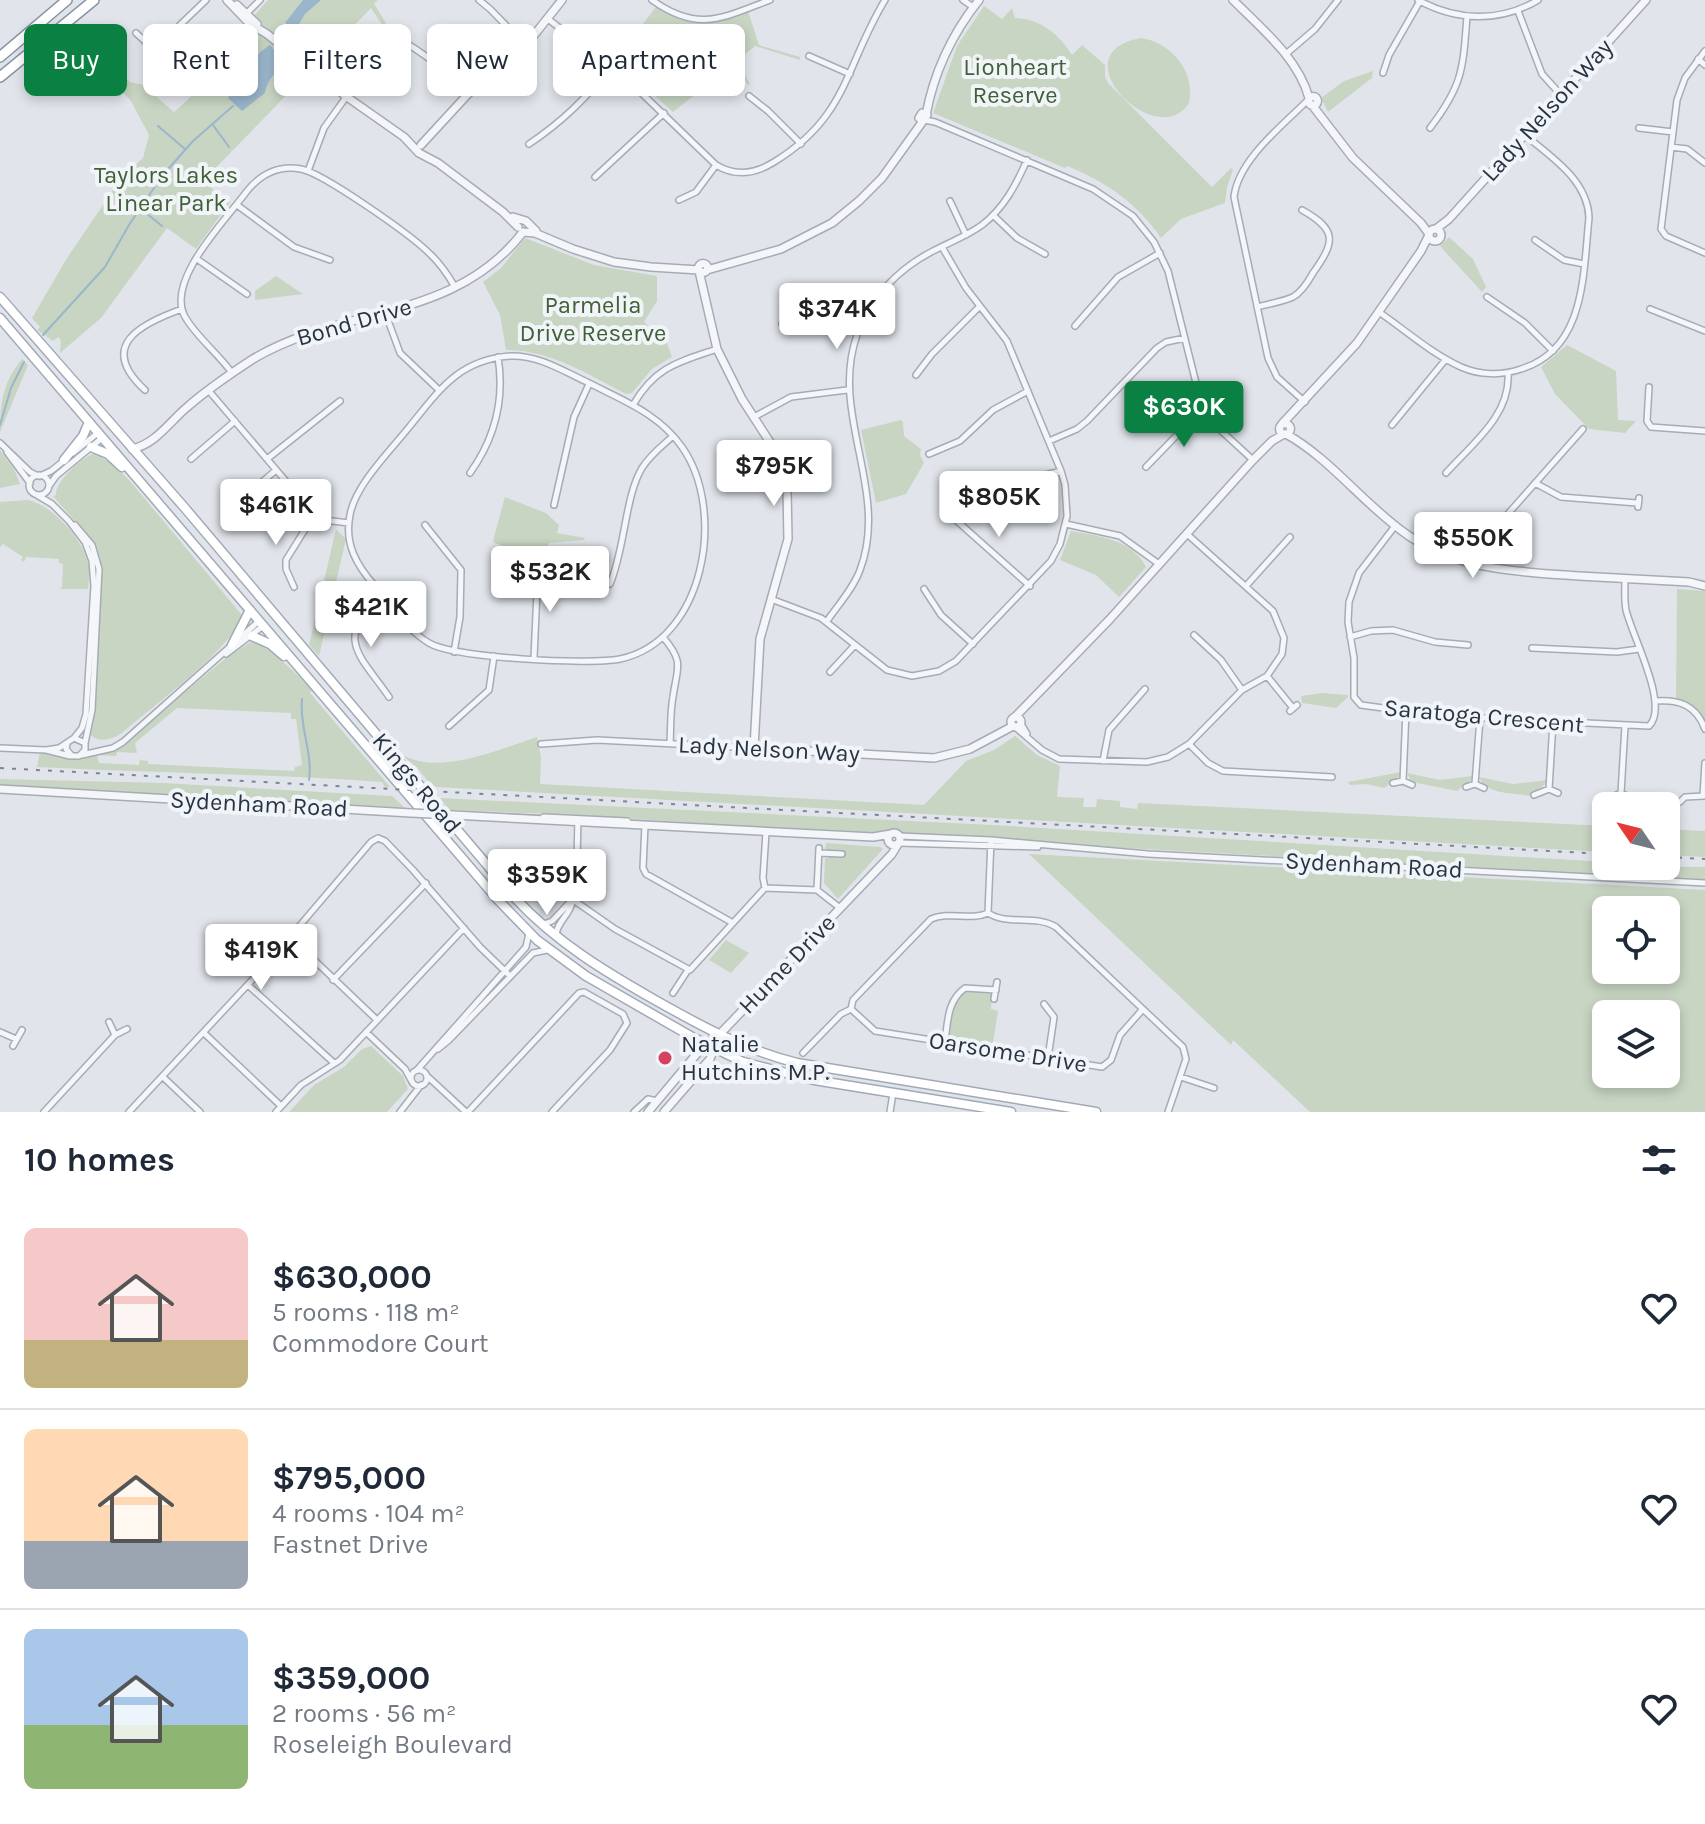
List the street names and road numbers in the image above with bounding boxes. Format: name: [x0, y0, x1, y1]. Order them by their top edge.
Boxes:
street label: Lady Nelson Way: [1476, 33, 1618, 187]
street label: Bond Drive: [293, 292, 415, 352]
street label: Saratoga Crescent: [1383, 693, 1585, 739]
street label: Kings Road: [367, 727, 467, 839]
street label: Lady Nelson Way: [677, 730, 861, 768]
street label: Sydenham Road: [169, 785, 349, 823]
street label: Sydenham Road: [1284, 846, 1464, 884]
street label: Hume Drive: [733, 909, 841, 1019]
street label: Oarsome Drive: [927, 1026, 1089, 1078]

